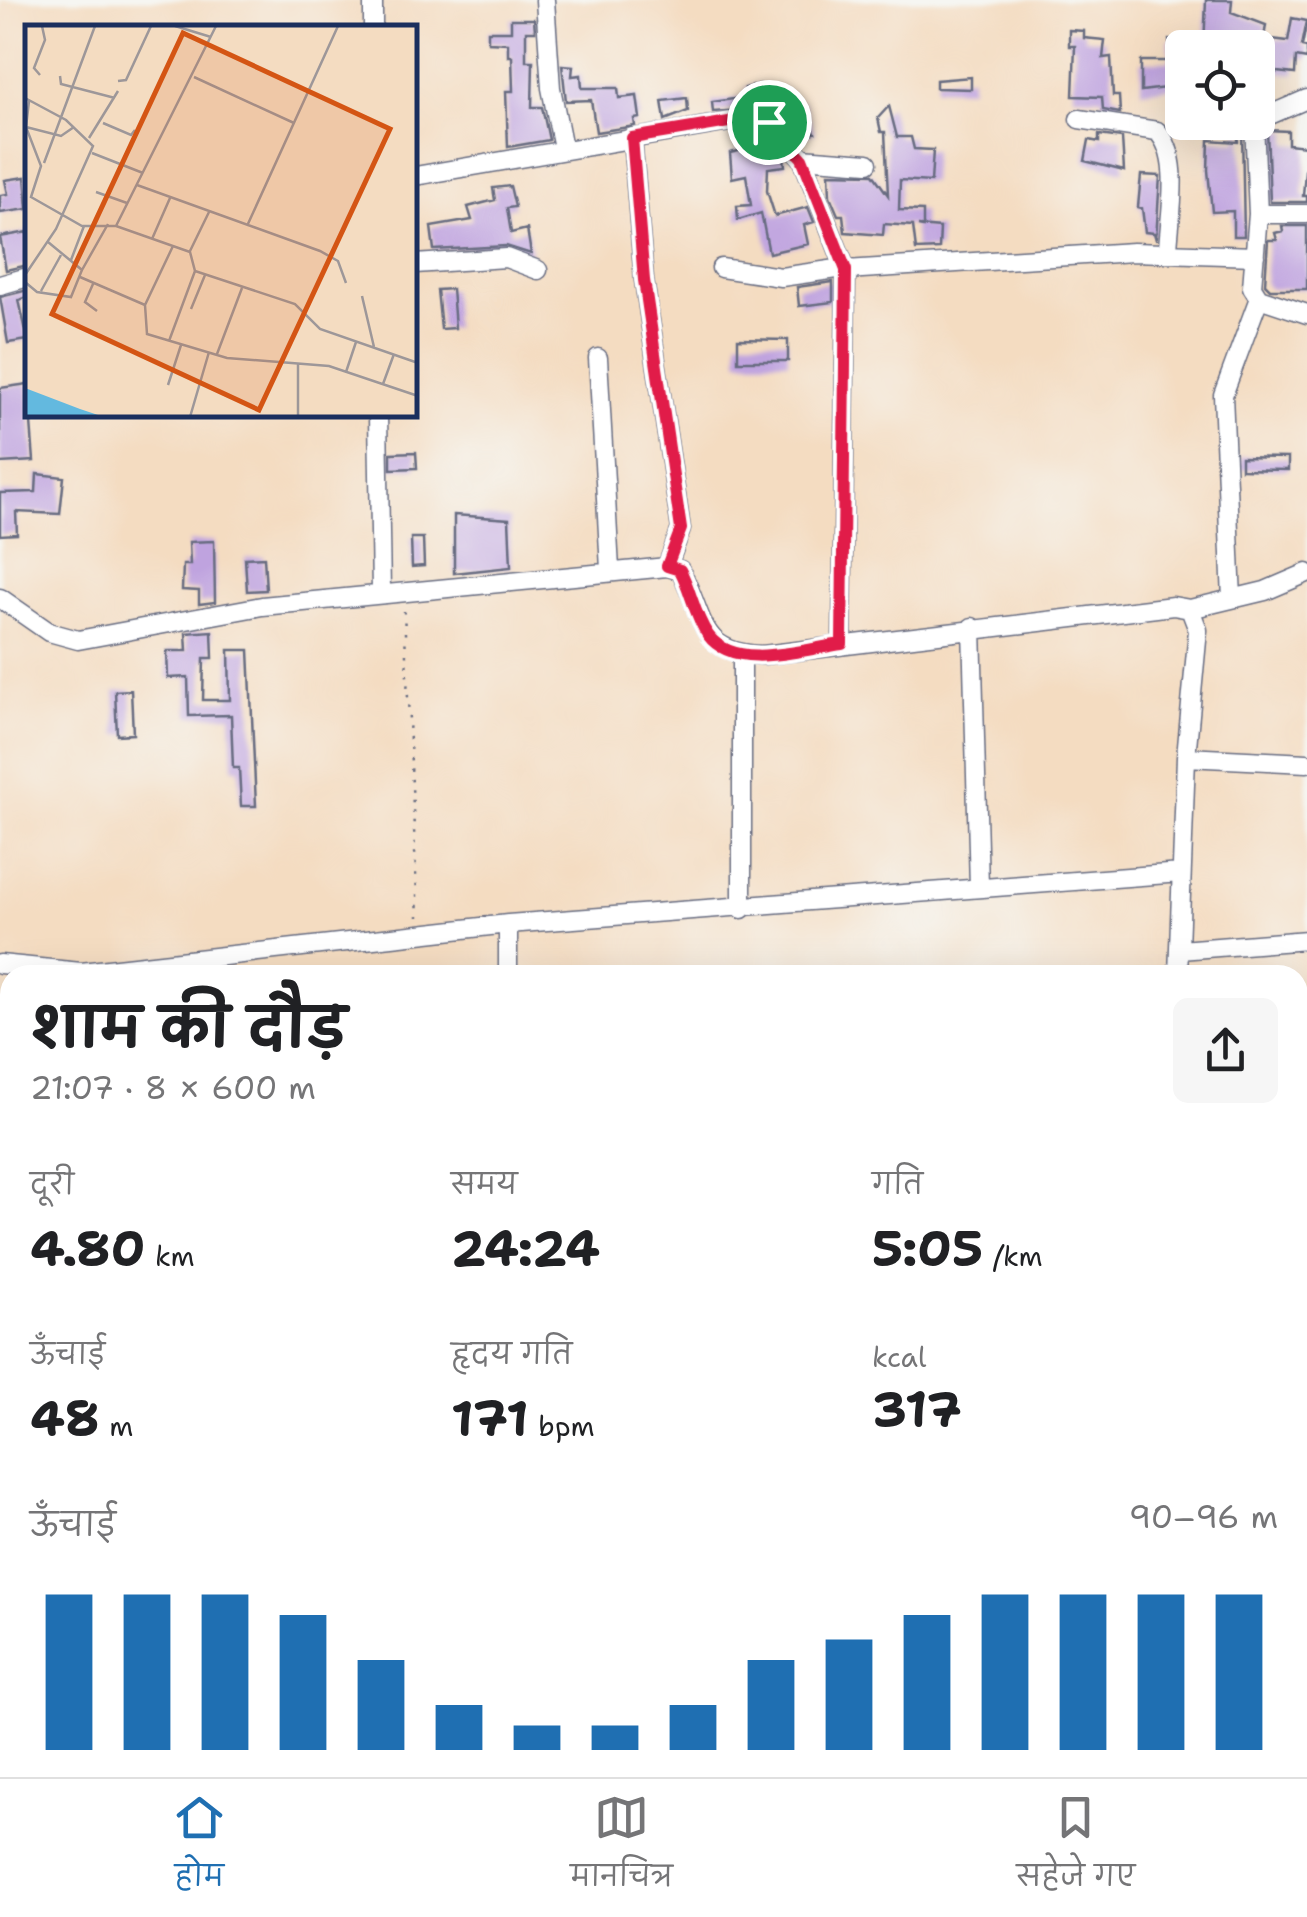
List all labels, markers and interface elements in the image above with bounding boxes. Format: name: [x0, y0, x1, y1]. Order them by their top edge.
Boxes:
inset map: [25, 25, 418, 418]
map controls: [1165, 30, 1275, 140]
button: locate: [1165, 30, 1275, 140]
pin: [727, 80, 812, 165]
icon: arrive: [742, 95, 797, 150]
text: शाम की दौड़: [30, 991, 346, 1065]
button: share: [1173, 998, 1278, 1103]
text: 21:07 · 8 × 600 m: [30, 1066, 316, 1109]
text: दूरी: [30, 1165, 74, 1203]
text: समय: [451, 1165, 518, 1203]
text: गति: [872, 1165, 923, 1203]
text: 4.80: [30, 1215, 146, 1282]
text: 24:24: [451, 1215, 600, 1282]
text: 5:05: [872, 1215, 983, 1282]
text: km: [146, 1237, 195, 1275]
text: /km: [983, 1237, 1043, 1275]
text: ऊँचाई: [30, 1335, 105, 1373]
text: हृदय गति: [451, 1335, 572, 1373]
text: kcal: [872, 1338, 926, 1376]
text: 317: [872, 1376, 962, 1443]
text: 48: [30, 1385, 100, 1452]
text: 171: [451, 1385, 529, 1452]
text: m: [100, 1407, 133, 1445]
text: bpm: [529, 1407, 595, 1445]
text: 90–96 m: [1129, 1495, 1278, 1538]
text: ऊँचाई: [30, 1503, 116, 1546]
tab: होम: [172, 1790, 227, 1907]
tab: मानचित्र: [570, 1790, 673, 1907]
tab: सहेजे गए: [1017, 1790, 1135, 1907]

